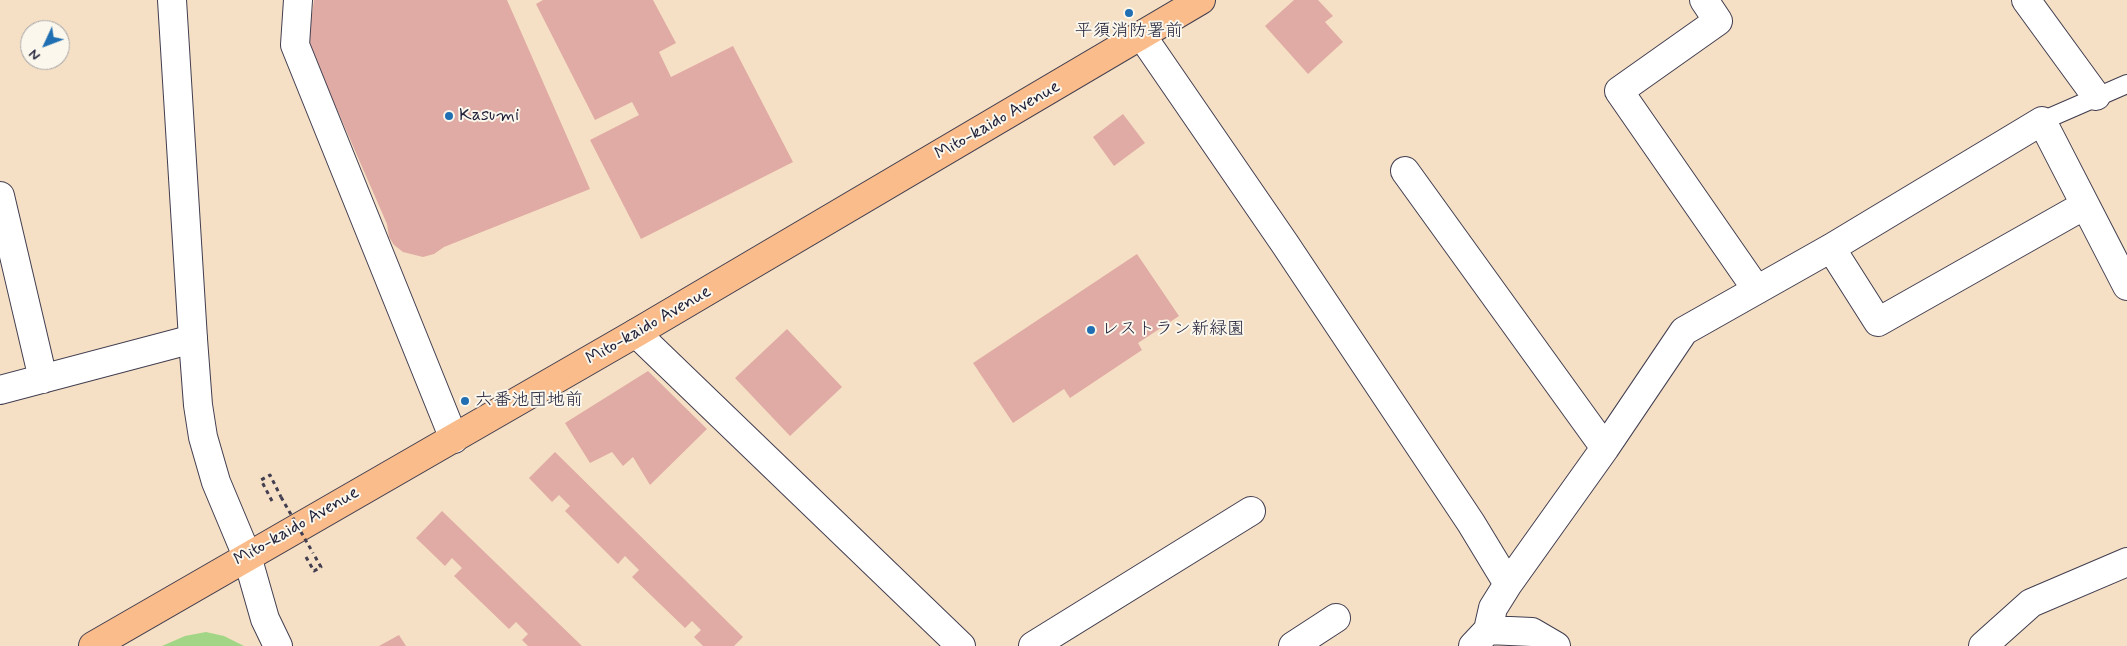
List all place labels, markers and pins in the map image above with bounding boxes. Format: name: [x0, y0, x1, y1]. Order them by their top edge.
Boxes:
marker: 平須消防署前: [1123, 7, 1135, 19]
place label: 平須消防署前: [1075, 21, 1183, 43]
place label: Kasumi: [459, 105, 519, 127]
marker: Kasumi: [443, 110, 455, 122]
place label: レストラン新緑園: [1101, 319, 1245, 341]
marker: レストラン新緑園: [1085, 324, 1097, 336]
place label: 六番池団地前: [475, 390, 583, 412]
marker: 六番池団地前: [459, 395, 471, 407]

